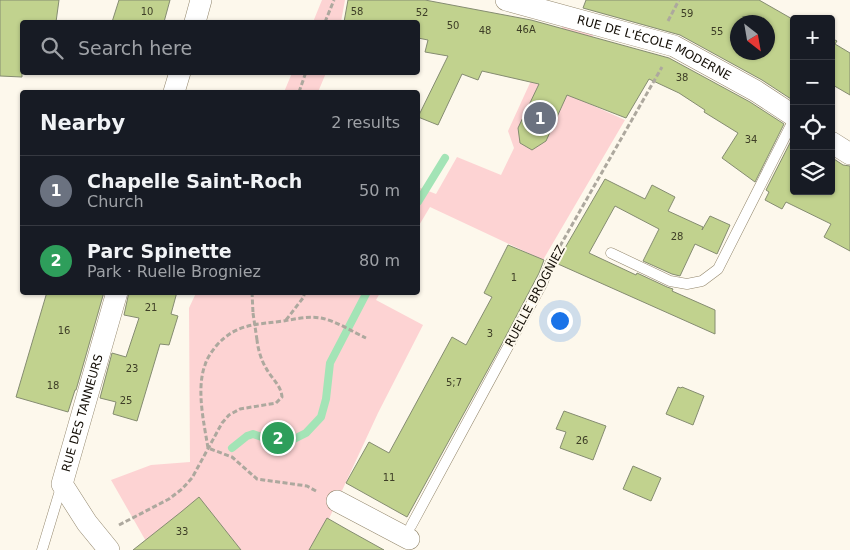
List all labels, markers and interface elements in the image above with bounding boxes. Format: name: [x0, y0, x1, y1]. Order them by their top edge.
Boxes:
house number: 10: [141, 6, 153, 17]
house number: 58: [351, 6, 363, 17]
house number: 52: [416, 7, 428, 18]
house number: 59: [681, 8, 693, 19]
street label: RUE DE L'ÉCOLE MODERNE: [575, 13, 733, 83]
north arrow: [730, 15, 775, 60]
map controls: [790, 15, 835, 195]
button: +: [790, 15, 835, 60]
search box: [20, 20, 420, 75]
house number: 50: [447, 20, 459, 31]
house number: 46A: [516, 24, 536, 35]
house number: 48: [479, 25, 491, 36]
house number: 55: [711, 26, 723, 37]
icon: search: [38, 34, 66, 62]
text: Search here: [78, 37, 192, 59]
button: −: [790, 60, 835, 105]
house number: 38: [676, 72, 688, 83]
pin: 1: [524, 99, 556, 137]
button: locate: [790, 105, 835, 150]
text: Nearby: [40, 111, 125, 135]
text: 2 results: [331, 113, 400, 132]
house number: 34: [745, 134, 757, 145]
button: layers: [790, 150, 835, 195]
text: Chapelle Saint-Roch: [87, 170, 302, 192]
text: 1: [50, 181, 62, 200]
text: 50 m: [359, 181, 400, 200]
text: Church: [87, 192, 144, 211]
house number: 28: [671, 231, 683, 242]
text: Parc Spinette: [87, 240, 232, 262]
street label: RUELLE BROGNIEZ: [502, 243, 568, 349]
text: 2: [50, 251, 62, 270]
text: 80 m: [359, 251, 400, 270]
text: Park · Ruelle Brogniez: [87, 262, 261, 281]
house number: 1: [511, 272, 517, 283]
house number: 21: [145, 302, 157, 313]
your location: [547, 308, 573, 334]
house number: 16: [58, 325, 70, 336]
house number: 3: [487, 328, 493, 339]
street label: RUE DES TANNEURS: [59, 353, 106, 473]
house number: 23: [126, 363, 138, 374]
house number: 5;7: [446, 377, 462, 388]
house number: 18: [47, 380, 59, 391]
house number: 25: [120, 395, 132, 406]
pin: 2: [262, 419, 294, 457]
house number: 26: [576, 435, 588, 446]
house number: 11: [383, 472, 395, 483]
house number: 33: [176, 526, 188, 537]

